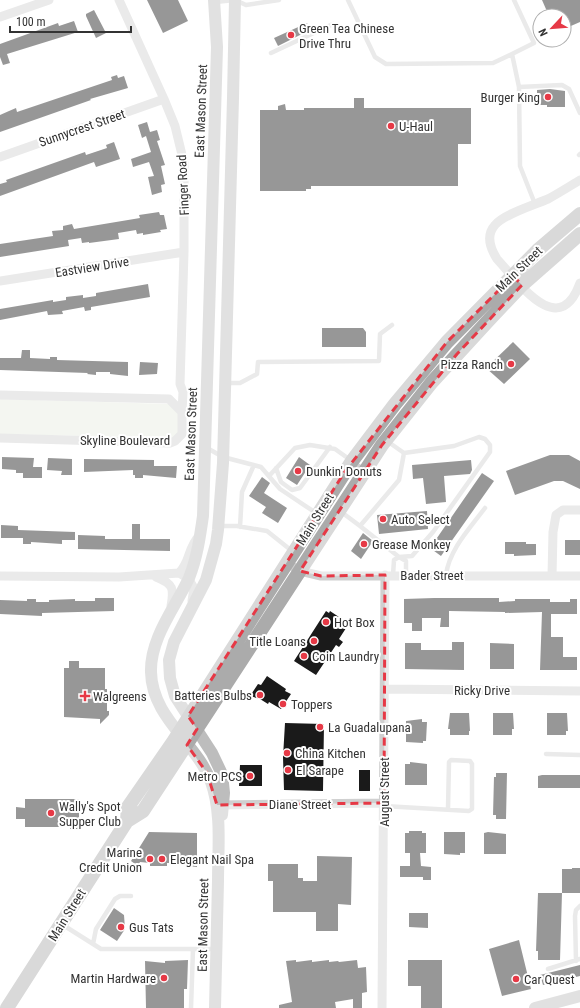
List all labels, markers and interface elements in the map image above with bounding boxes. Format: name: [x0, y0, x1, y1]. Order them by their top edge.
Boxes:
scale bar: [10, 8, 131, 34]
north arrow: [532, 8, 572, 48]
text: 100 m: [16, 15, 46, 29]
place label: Green Tea Chinese Drive Thru: [299, 21, 394, 51]
text: N: [536, 26, 551, 38]
marker: Green Tea Chinese Drive Thru: [286, 30, 296, 40]
street label: East Mason Street: [192, 64, 210, 158]
place label: Burger King: [481, 90, 540, 105]
marker: Burger King: [543, 92, 553, 102]
street label: Sunnycrest Street: [37, 106, 127, 150]
place label: U-Haul: [399, 119, 433, 134]
marker: U-Haul: [386, 121, 396, 131]
street label: Finger Road: [174, 154, 192, 216]
street label: Main Street: [493, 243, 545, 295]
street label: Eastview Drive: [54, 254, 130, 280]
place label: Pizza Ranch: [440, 357, 503, 372]
marker: Pizza Ranch: [506, 359, 516, 369]
street label: East Mason Street: [182, 387, 200, 481]
street label: Skyline Boulevard: [80, 433, 170, 448]
place label: Dunkin' Donuts: [306, 464, 382, 479]
marker: Dunkin' Donuts: [293, 466, 303, 476]
street label: Main Street: [293, 490, 337, 548]
place label: Auto Select: [391, 512, 450, 527]
marker: Auto Select: [378, 514, 388, 524]
place label: Grease Monkey: [372, 537, 451, 552]
marker: Grease Monkey: [359, 539, 369, 549]
street label: Bader Street: [400, 568, 464, 583]
place label: Hot Box: [334, 615, 375, 630]
marker: Hot Box: [321, 617, 331, 627]
place label: Title Loans: [249, 634, 306, 649]
marker: Title Loans: [309, 636, 319, 646]
place label: Coin Laundry: [312, 649, 380, 664]
marker: Coin Laundry: [299, 651, 309, 661]
street label: Ricky Drive: [454, 683, 510, 698]
place label: Batteries Bulbs: [174, 688, 252, 703]
place label: Walgreens: [93, 689, 147, 704]
marker: Batteries Bulbs: [255, 690, 265, 700]
marker: Walgreens: [80, 691, 90, 701]
place label: Toppers: [291, 697, 333, 712]
marker: Toppers: [278, 699, 288, 709]
place label: La Guadalupana: [328, 720, 411, 735]
marker: La Guadalupana: [315, 722, 325, 732]
place label: China Kitchen: [295, 746, 366, 761]
marker: China Kitchen: [282, 748, 292, 758]
street label: August Street: [377, 757, 392, 827]
place label: El Sarape: [296, 763, 344, 778]
marker: El Sarape: [283, 765, 293, 775]
place label: Metro PCS: [188, 769, 242, 784]
marker: Metro PCS: [245, 771, 255, 781]
street label: Diane Street: [269, 797, 331, 812]
place label: Wally's Spot Supper Club: [59, 799, 121, 829]
marker: Wally's Spot Supper Club: [46, 808, 56, 818]
place label: Marine Credit Union: [79, 845, 142, 875]
place label: Elegant Nail Spa: [170, 852, 254, 867]
marker: Marine Credit Union: [145, 854, 155, 864]
marker: Elegant Nail Spa: [157, 854, 167, 864]
street label: East Mason Street: [195, 878, 211, 972]
street label: Main Street: [45, 886, 89, 944]
place label: Gus Tats: [129, 920, 174, 935]
marker: Gus Tats: [116, 922, 126, 932]
place label: Martin Hardware: [70, 971, 156, 986]
place label: Car Quest: [524, 972, 575, 987]
marker: Martin Hardware: [159, 973, 169, 983]
marker: Car Quest: [511, 974, 521, 984]

